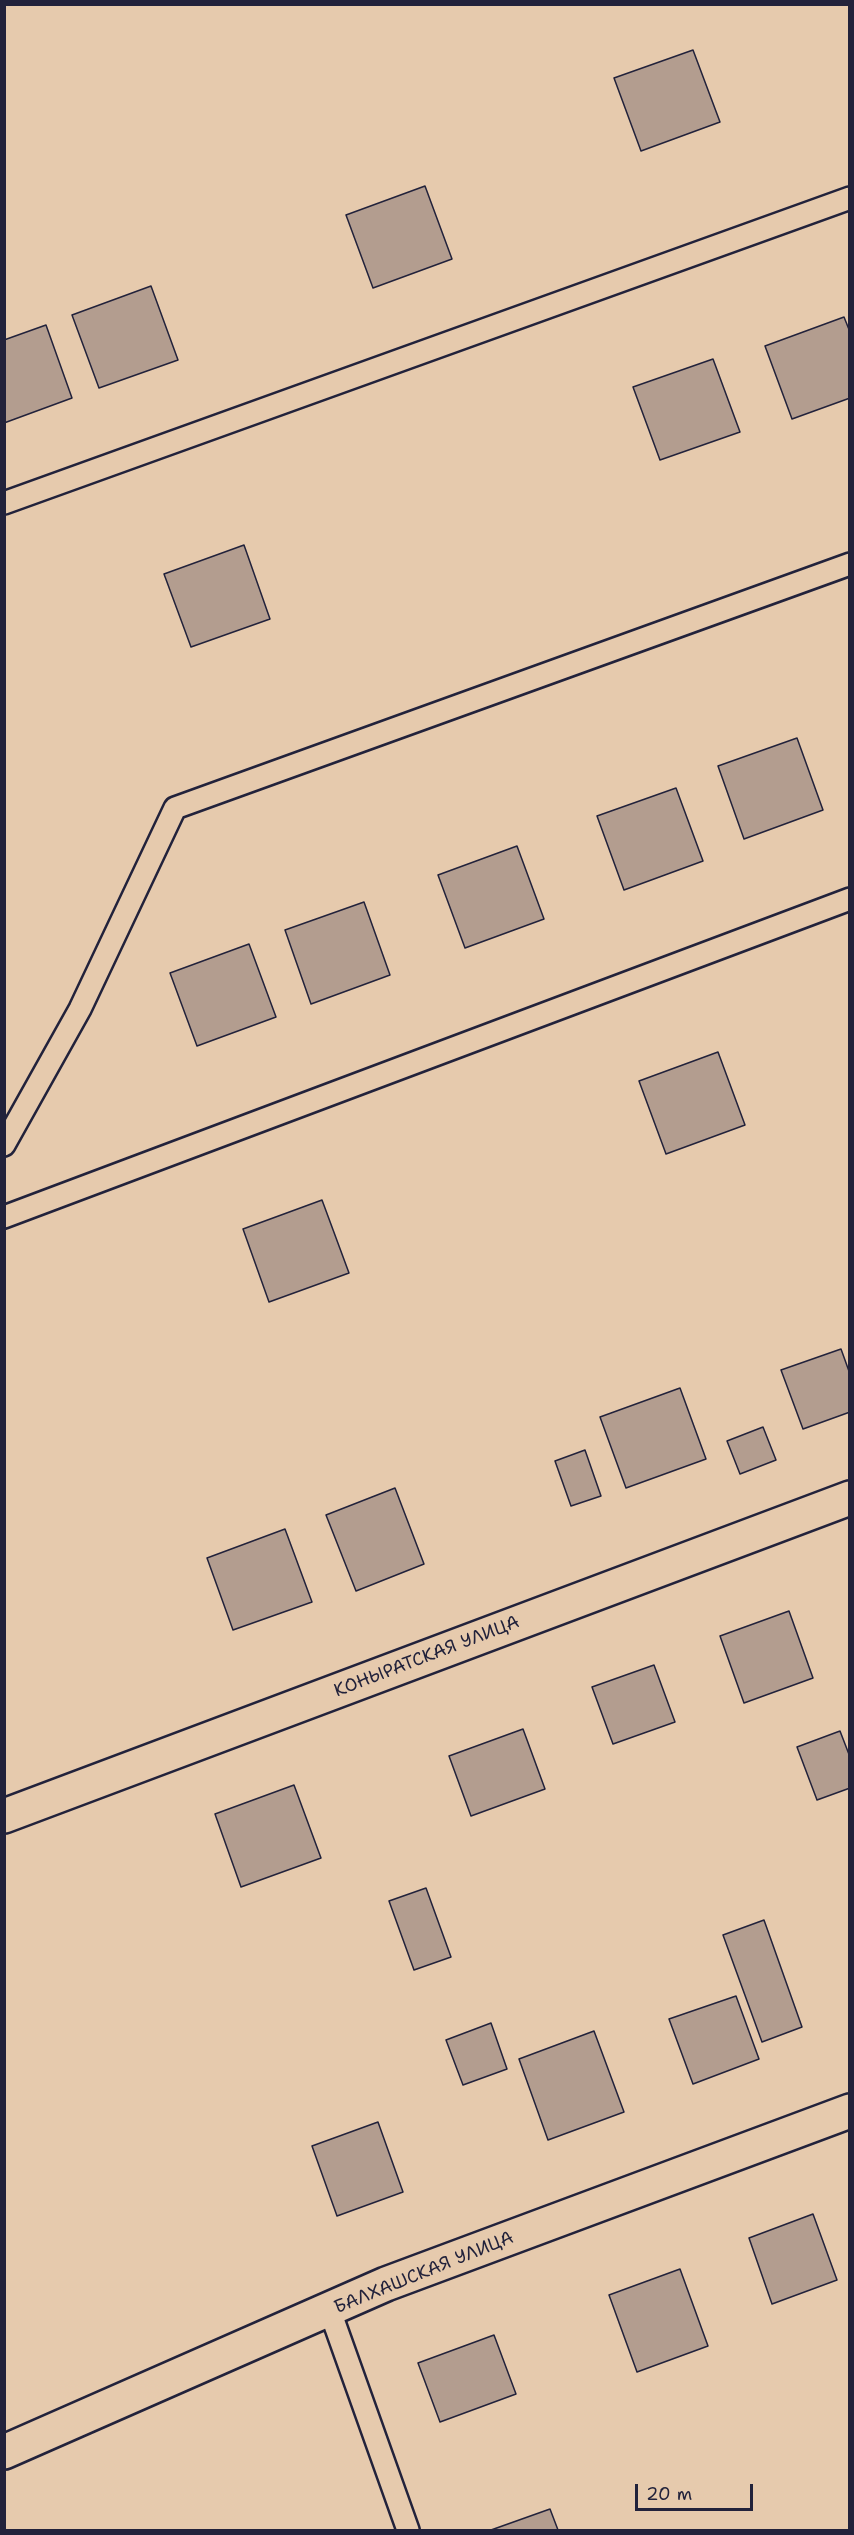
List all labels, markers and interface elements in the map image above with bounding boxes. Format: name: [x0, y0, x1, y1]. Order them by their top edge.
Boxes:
street label: КОНЫРАТСКАЯ УЛИЦА: [331, 1612, 523, 1702]
street label: БАЛХАШСКАЯ УЛИЦА: [331, 2227, 517, 2319]
scale bar: [638, 2472, 756, 2510]
text: 20 m: [646, 2482, 692, 2506]

